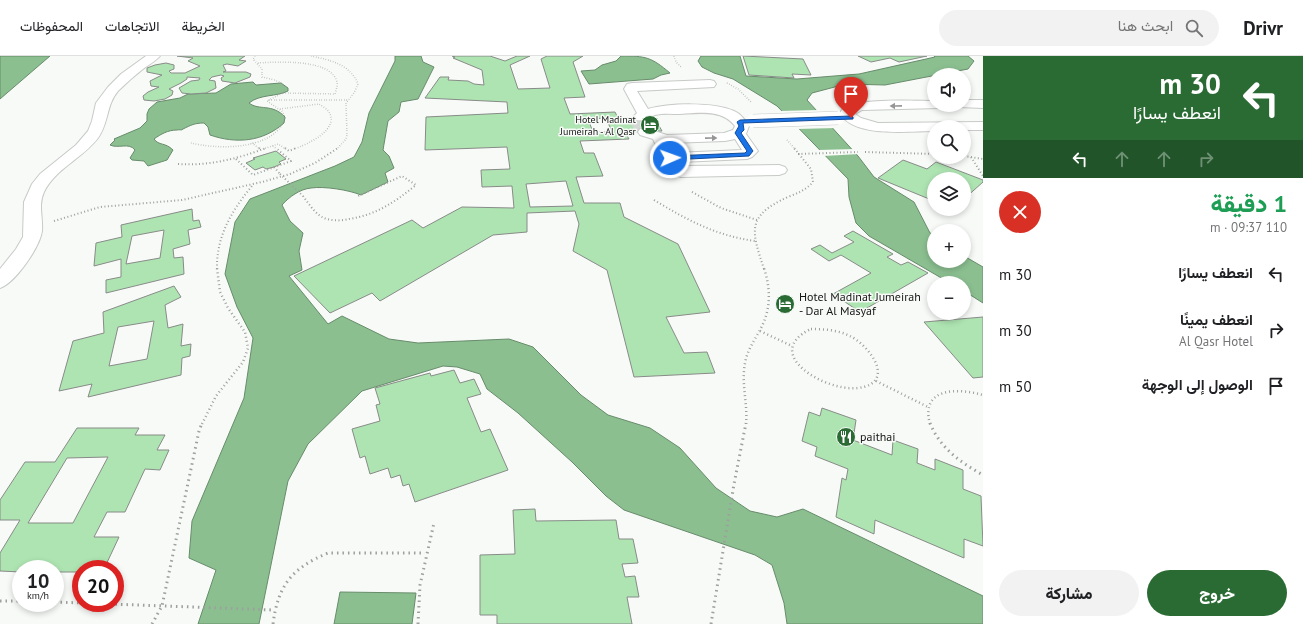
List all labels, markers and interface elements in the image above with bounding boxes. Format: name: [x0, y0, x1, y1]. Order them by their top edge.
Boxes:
search box: [939, 10, 1219, 46]
text: ابحث هنا: [1118, 16, 1173, 35]
text: Drivr: [1243, 16, 1283, 40]
text: المحفوظات: [20, 17, 83, 35]
text: الاتجاهات: [105, 17, 159, 35]
text: الخريطة: [181, 17, 225, 35]
icon: search: [1183, 17, 1205, 39]
text: 30 m: [1160, 65, 1221, 102]
map controls: [927, 68, 971, 320]
button: sound: [927, 68, 971, 112]
icon: left: [1235, 72, 1287, 124]
pin: [834, 77, 868, 118]
icon: arrive: [840, 83, 862, 105]
text: انعطف يسارًا: [1133, 101, 1221, 124]
one-way arrow: [889, 103, 902, 109]
place label: Hotel Madinat Jumeirah - Al Qasr: [559, 113, 637, 138]
hotel icon: Hotel Madinat Jumeirah - Al Qasr: [639, 114, 661, 136]
button: search: [927, 120, 971, 164]
one-way arrow: [705, 135, 718, 141]
position arrow: [649, 137, 691, 179]
icon: left: [1069, 148, 1091, 170]
icon: ahead: [1111, 148, 1133, 170]
icon: ahead: [1153, 148, 1175, 170]
icon: right: [1195, 148, 1217, 170]
button: layers: [927, 172, 971, 216]
text: 1 دقيقة: [1210, 188, 1287, 219]
button: close: [999, 191, 1041, 233]
text: 110 m · 09:37: [1210, 219, 1287, 236]
button: +: [927, 224, 971, 268]
text: انعطف يسارًا: [1178, 263, 1253, 282]
icon: left: [1265, 263, 1287, 285]
text: 30 m: [999, 265, 1032, 284]
button: −: [927, 276, 971, 320]
place label: Hotel Madinat Jumeirah - Dar Al Masyaf: [799, 289, 921, 318]
hotel icon: Hotel Madinat Jumeirah - Dar Al Masyaf: [774, 293, 796, 315]
text: انعطف يمينًا: [1180, 310, 1253, 329]
icon: right: [1265, 319, 1287, 341]
text: 30 m: [999, 321, 1032, 340]
text: Al Qasr Hotel: [1179, 333, 1253, 350]
text: الوصول إلى الوجهة: [1142, 375, 1253, 394]
icon: arrive: [1265, 375, 1287, 397]
text: 50 m: [999, 377, 1032, 396]
restaurant icon: paithai: [835, 426, 857, 448]
place label: paithai: [860, 429, 895, 444]
speed limit sign: 20: [72, 560, 124, 612]
text: 10: [27, 568, 49, 594]
button: مشاركة: [999, 570, 1139, 616]
button: خروج: [1147, 570, 1287, 616]
text: km/h: [27, 589, 49, 602]

